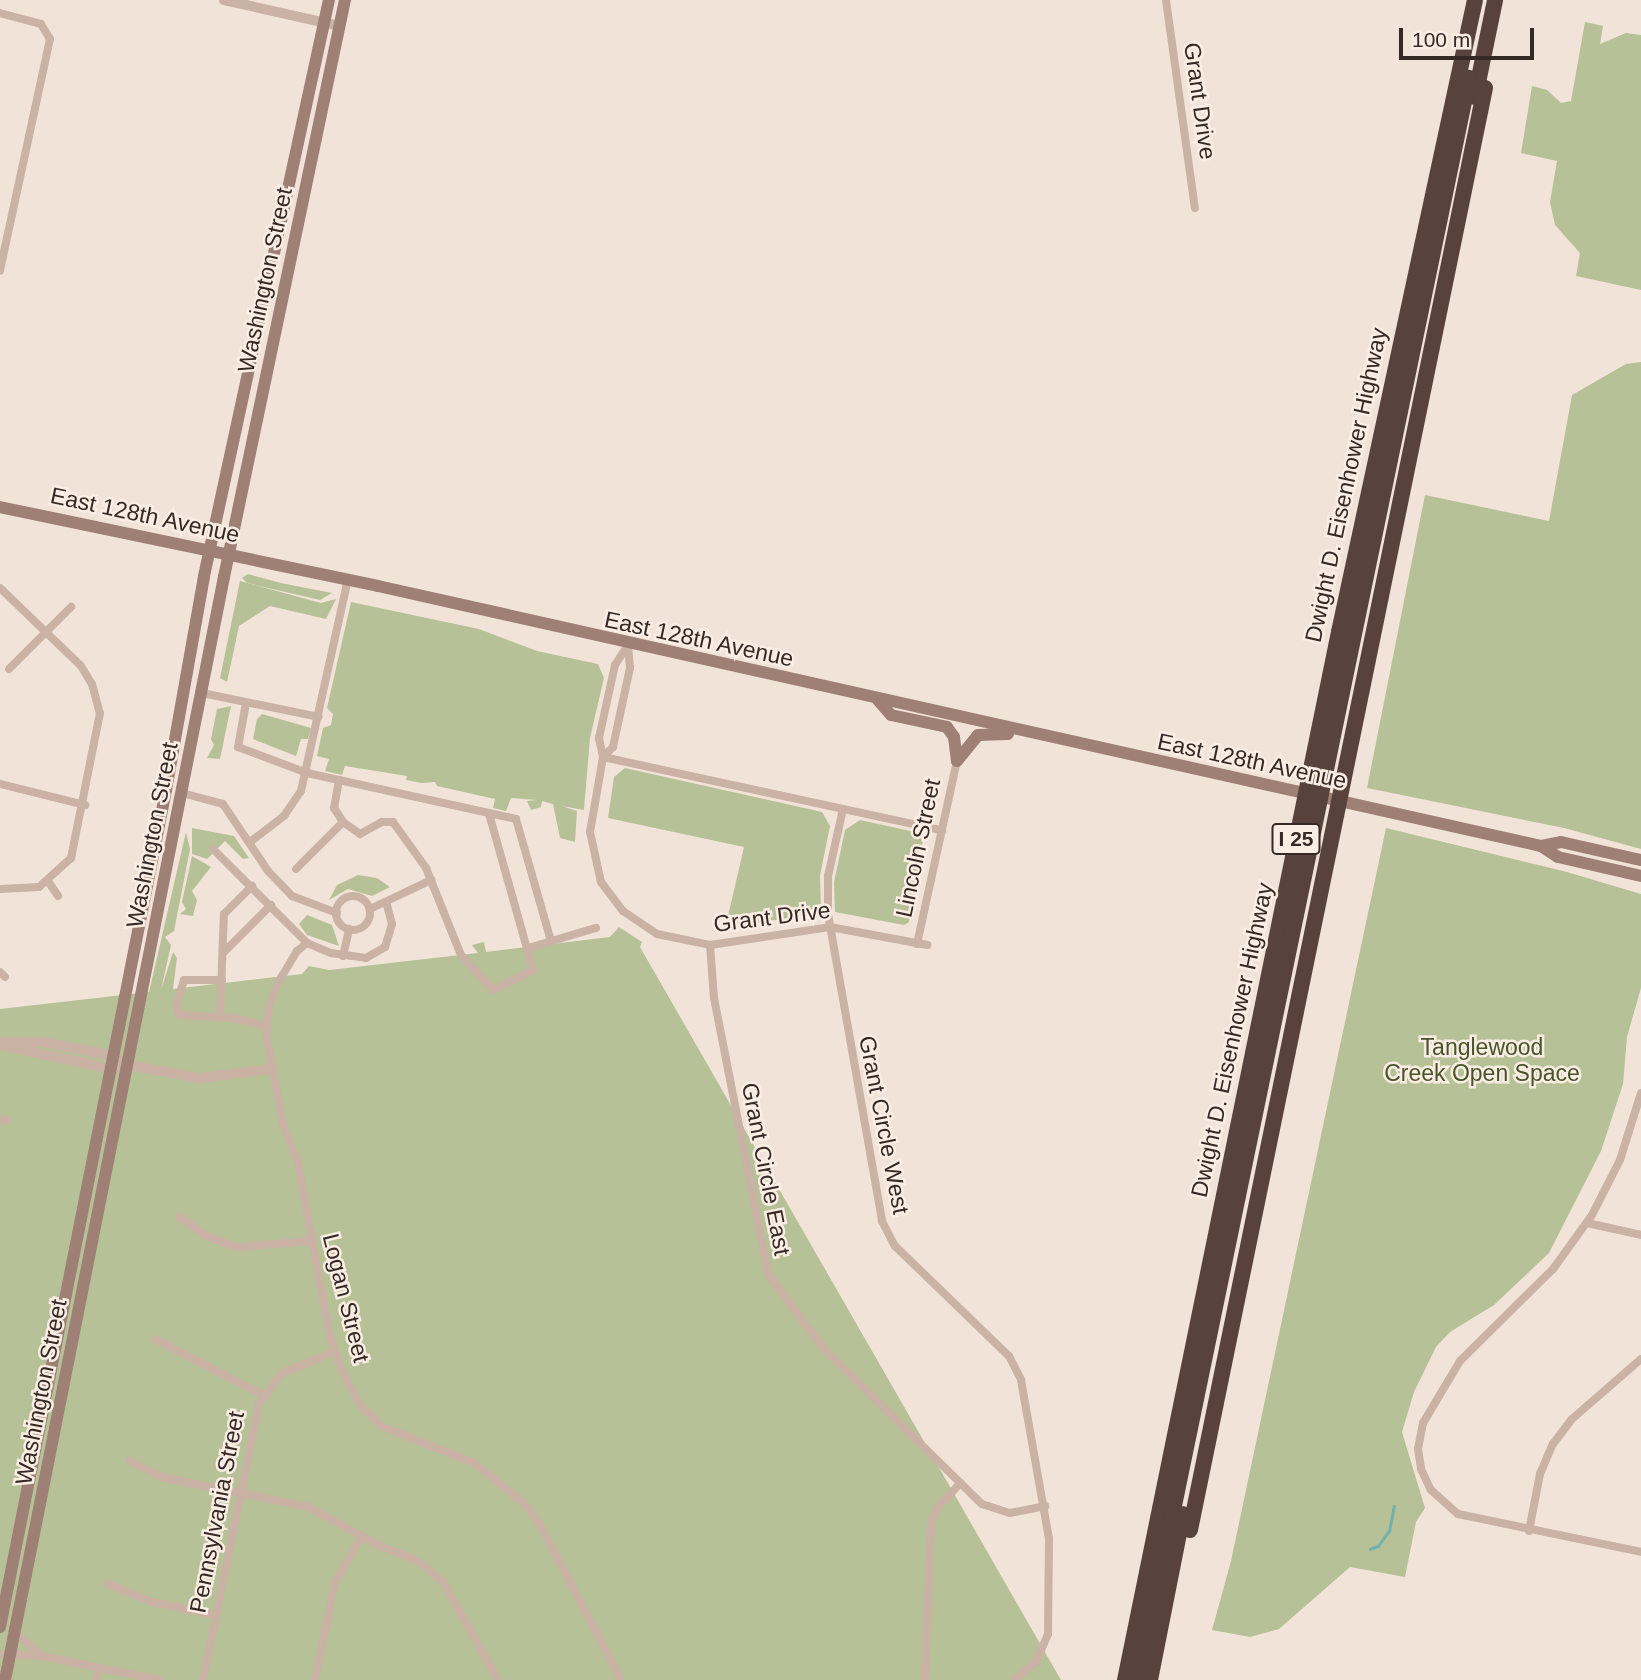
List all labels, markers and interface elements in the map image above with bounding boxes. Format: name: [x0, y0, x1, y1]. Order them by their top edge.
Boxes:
scale bar: [1403, 14, 1538, 58]
text: 100 m: [1412, 28, 1470, 51]
street label: Grant Drive: [1178, 41, 1222, 161]
street label: Washington Street: [232, 185, 298, 375]
street label: Dwight D. Eisenhower Highway: [1299, 325, 1393, 645]
street label: East 128th Avenue: [47, 481, 243, 549]
street label: East 128th Avenue: [601, 605, 797, 673]
street label: East 128th Avenue: [1154, 727, 1350, 795]
street label: Washington Street: [120, 740, 184, 930]
street label: Lincoln Street: [890, 776, 946, 920]
road number: I 25: [1270, 822, 1322, 856]
street label: Dwight D. Eisenhower Highway: [1185, 880, 1279, 1200]
street label: Grant Drive: [712, 896, 832, 938]
park label: Tanglewood Creek Open Space: [1384, 1033, 1580, 1087]
street label: Grant Circle West: [853, 1034, 915, 1216]
street label: Grant Circle East: [736, 1080, 796, 1258]
street label: Logan Street: [317, 1231, 375, 1365]
street label: Washington Street: [9, 1297, 73, 1487]
street label: Pennsylvania Street: [184, 1409, 250, 1615]

